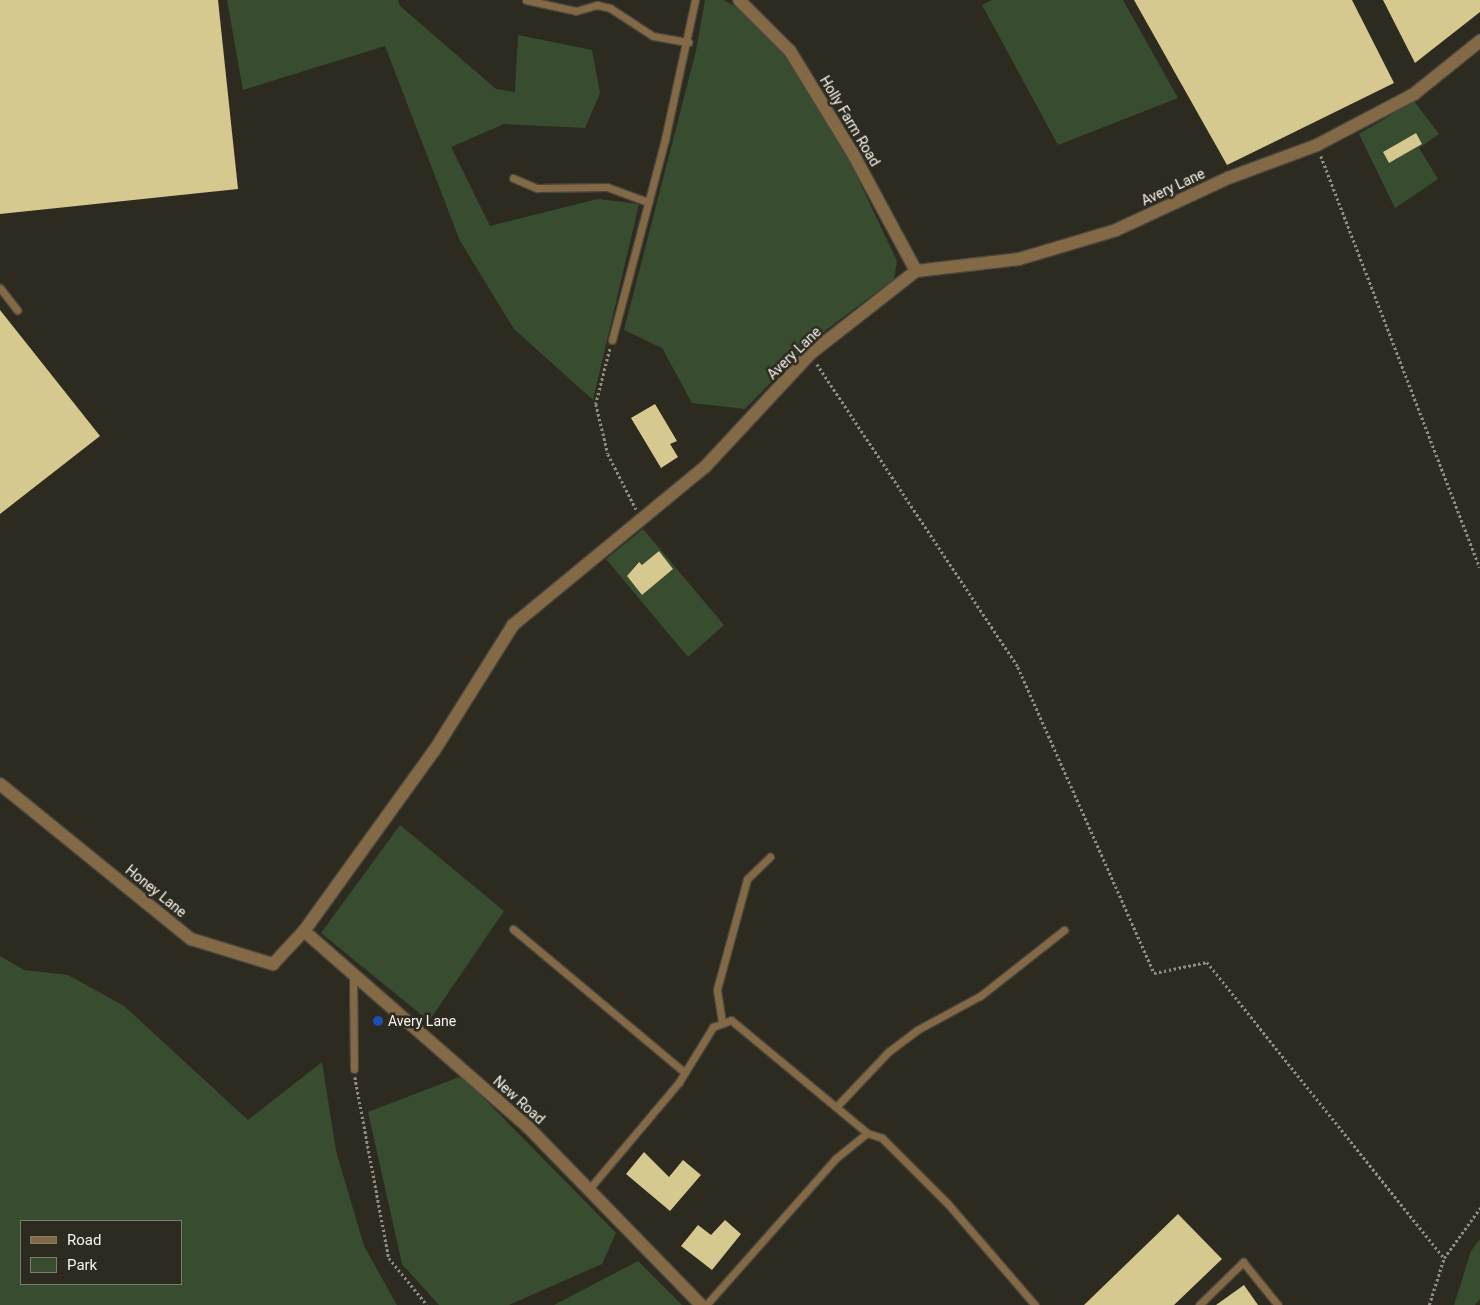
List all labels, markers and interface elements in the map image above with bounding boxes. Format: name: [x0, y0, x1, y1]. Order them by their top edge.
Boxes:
street label: Holly Farm Road: [816, 73, 884, 169]
street label: Avery Lane: [1139, 165, 1207, 209]
street label: Avery Lane: [764, 323, 824, 383]
street label: Honey Lane: [122, 861, 190, 921]
place label: Avery Lane: [388, 1013, 456, 1029]
marker: Avery Lane: [372, 1015, 384, 1027]
street label: New Road: [490, 1073, 548, 1127]
legend: [20, 1220, 182, 1285]
text: Road: [67, 1231, 101, 1249]
text: Park: [67, 1256, 97, 1274]

